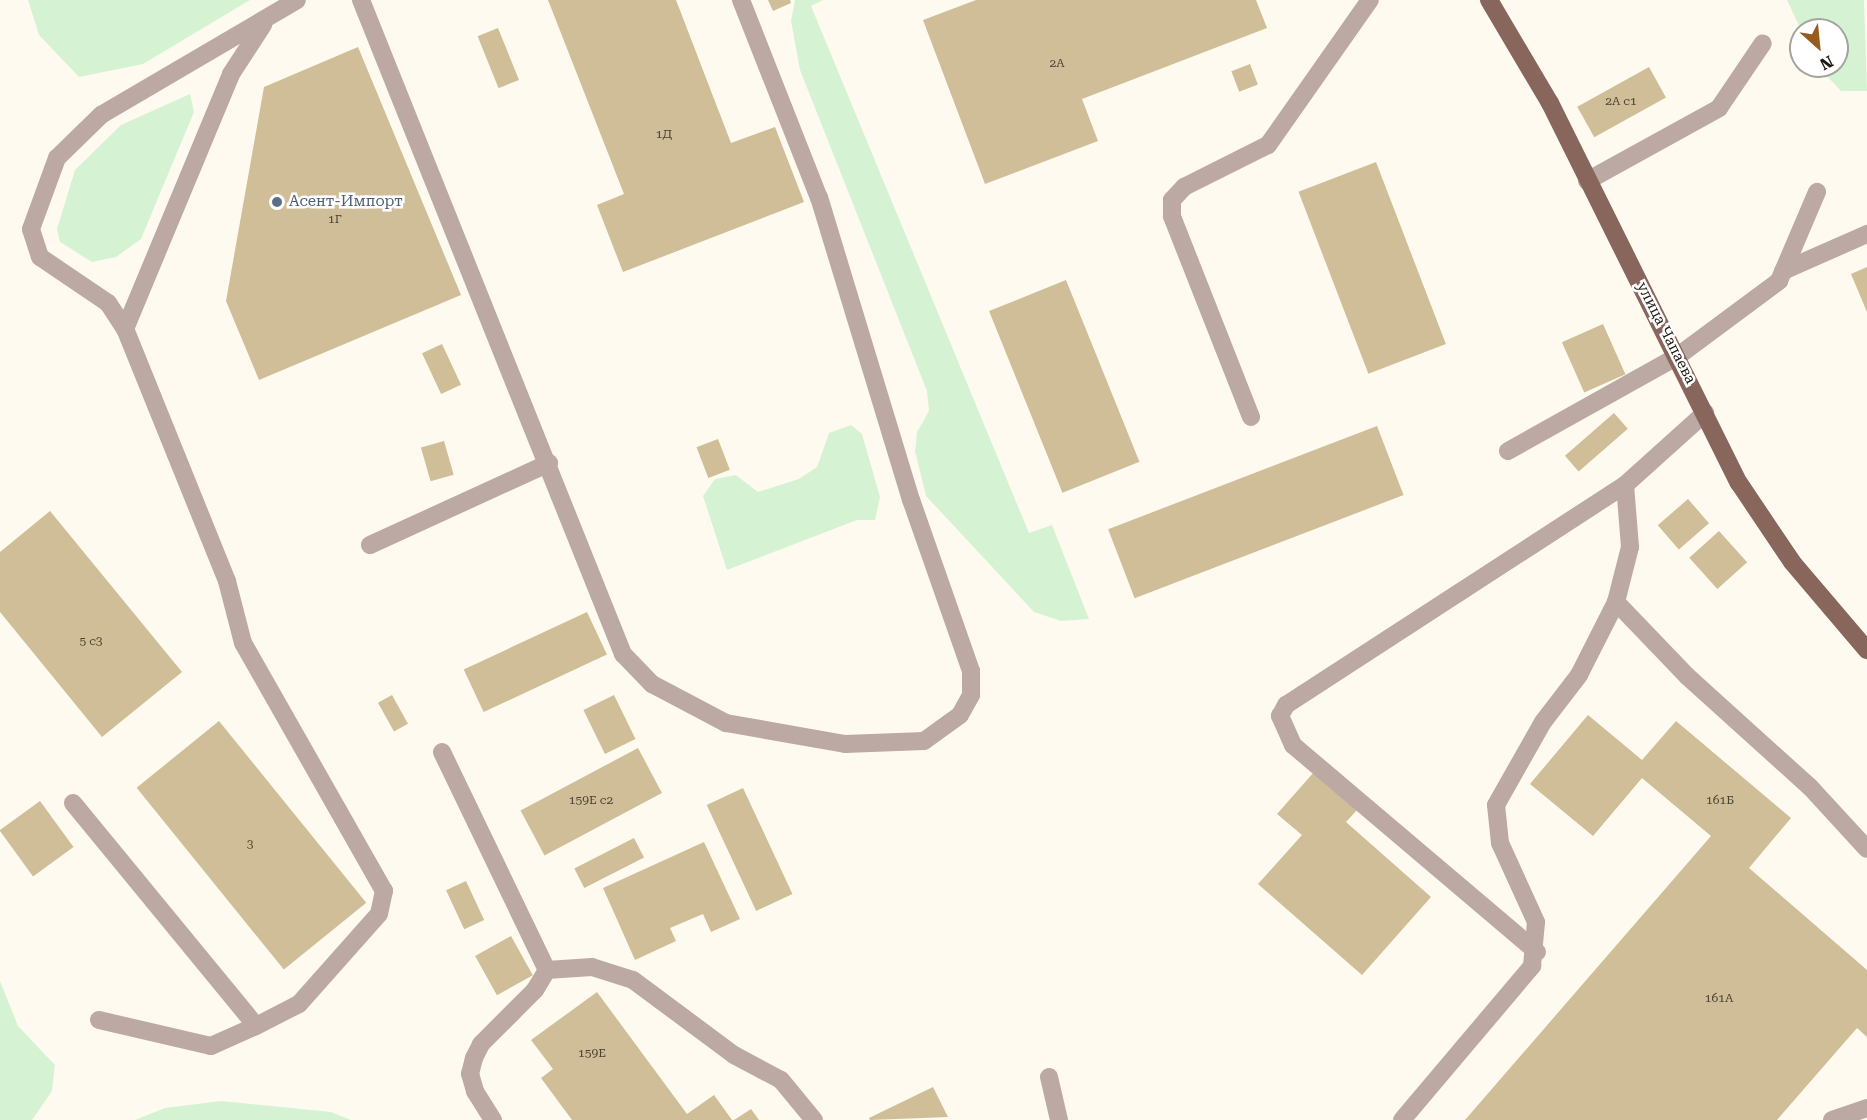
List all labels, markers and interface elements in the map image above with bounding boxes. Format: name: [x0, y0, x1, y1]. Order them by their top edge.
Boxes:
north arrow: [1789, 18, 1849, 78]
text: N: [1817, 51, 1836, 74]
house number: 2А: [1049, 57, 1065, 71]
house number: 2А с1: [1605, 95, 1637, 109]
house number: 1Д: [656, 128, 672, 142]
place label: Асент-Импорт: [289, 193, 403, 211]
marker: Асент-Импорт: [270, 195, 284, 209]
house number: 1Г: [328, 213, 342, 227]
street label: улица Чапаева: [1633, 279, 1699, 387]
house number: 5 с3: [79, 635, 103, 649]
house number: 159Е с2: [569, 794, 613, 808]
house number: 161Б: [1706, 794, 1734, 808]
house number: 3: [247, 838, 253, 852]
house number: 161А: [1705, 992, 1733, 1006]
house number: 159Е: [578, 1047, 606, 1061]

